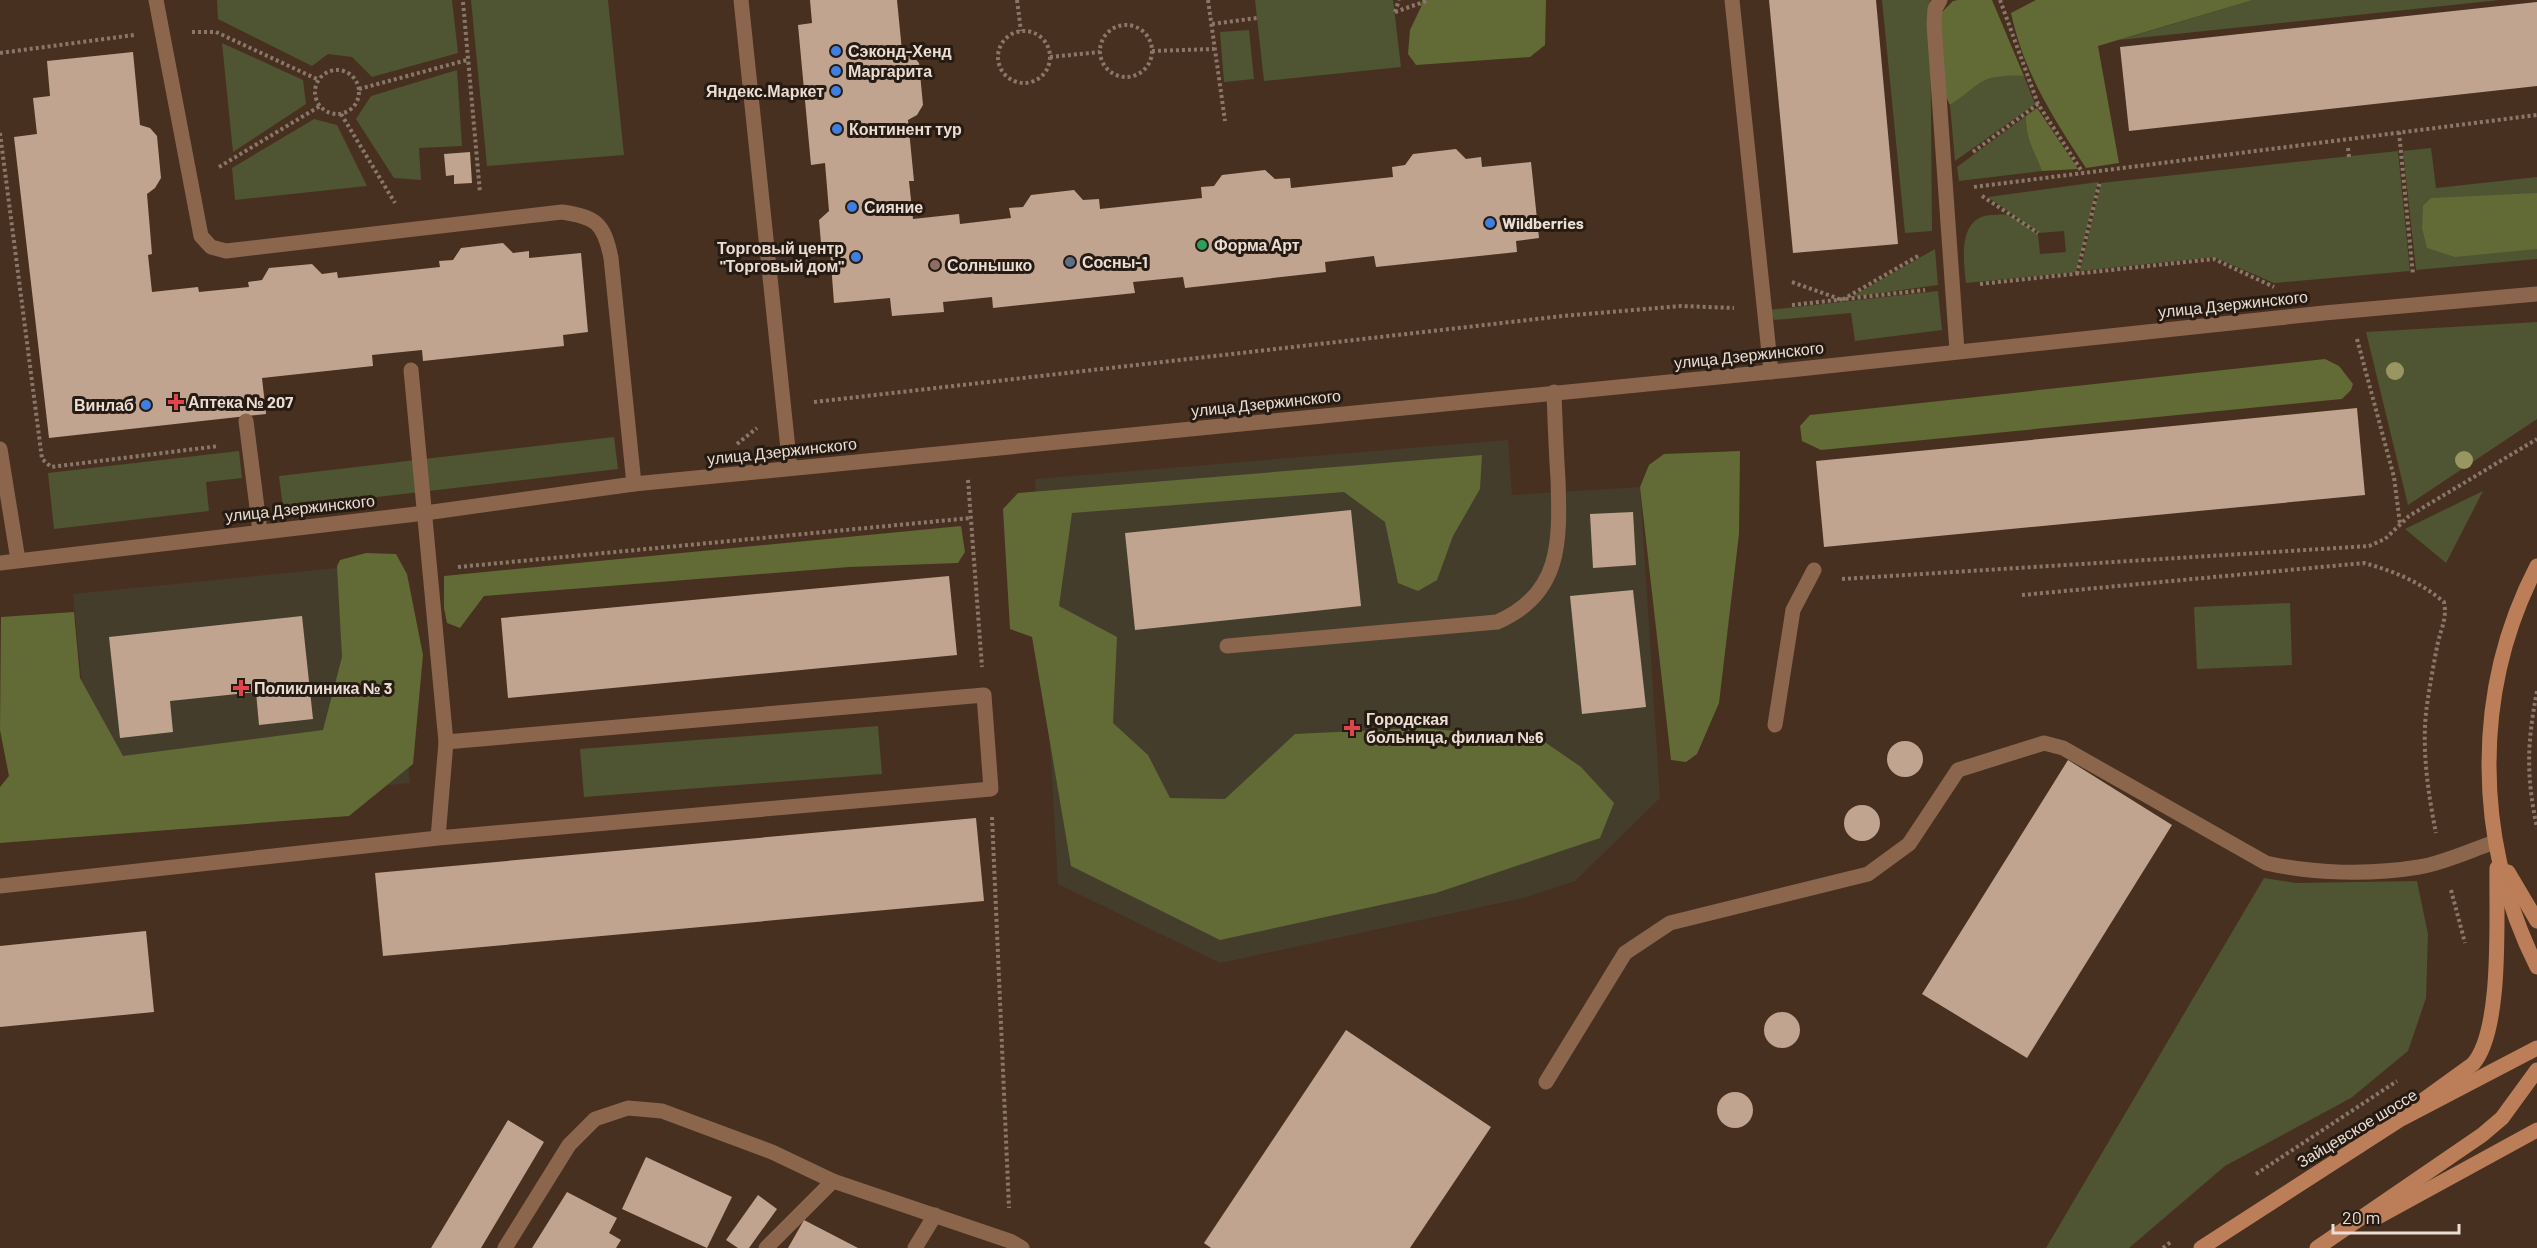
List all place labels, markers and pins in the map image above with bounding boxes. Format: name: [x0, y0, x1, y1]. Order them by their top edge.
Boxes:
place label: Сэконд-Хенд: [848, 41, 952, 60]
marker: Сэконд-Хенд: [829, 44, 843, 58]
place label: Маргарита: [848, 61, 932, 80]
marker: Маргарита: [829, 64, 843, 78]
place label: Яндекс.Маркет: [706, 81, 824, 100]
marker: Яндекс.Маркет: [829, 84, 843, 98]
place label: Континент тур: [849, 119, 962, 138]
marker: Континент тур: [830, 122, 844, 136]
place label: Сияние: [864, 197, 923, 216]
marker: Сияние: [845, 200, 859, 214]
place label: Wildberries: [1502, 213, 1584, 232]
marker: Wildberries: [1483, 216, 1497, 230]
place label: Форма Арт: [1214, 235, 1300, 254]
place label: Торговый центр "Торговый дом": [717, 238, 844, 275]
marker: Форма Арт: [1195, 238, 1209, 252]
marker: Торговый центр "Торговый дом": [849, 250, 863, 264]
place label: Сосны-1: [1082, 252, 1148, 271]
place label: Солнышко: [947, 255, 1033, 274]
marker: Сосны-1: [1063, 255, 1077, 269]
marker: Солнышко: [928, 258, 942, 272]
place label: Аптека № 207: [188, 392, 293, 411]
place label: Винлаб: [74, 395, 134, 414]
marker: Аптека № 207: [169, 395, 183, 409]
marker: Винлаб: [139, 398, 153, 412]
place label: Поликлиника № 3: [254, 678, 392, 697]
marker: Поликлиника № 3: [232, 679, 250, 697]
place label: Городская больница, филиал №6: [1366, 709, 1544, 746]
marker: Городская больница, филиал №6: [1343, 719, 1361, 737]

